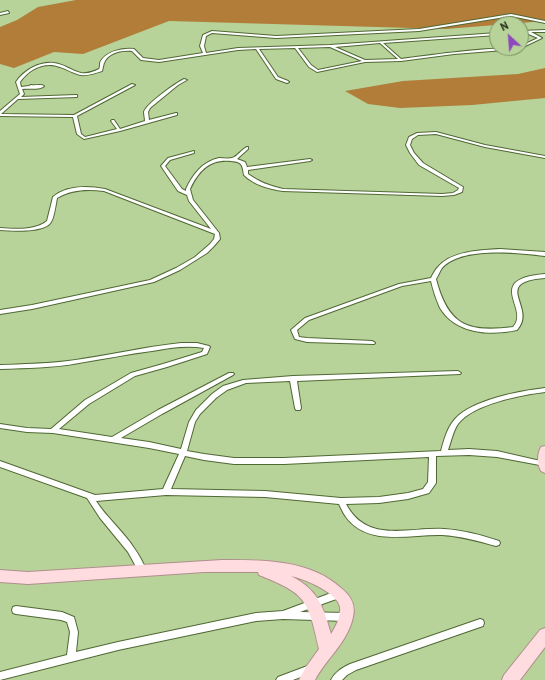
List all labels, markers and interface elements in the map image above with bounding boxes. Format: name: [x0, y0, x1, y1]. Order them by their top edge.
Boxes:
north arrow: [489, 16, 529, 56]
text: N: [498, 18, 510, 34]

